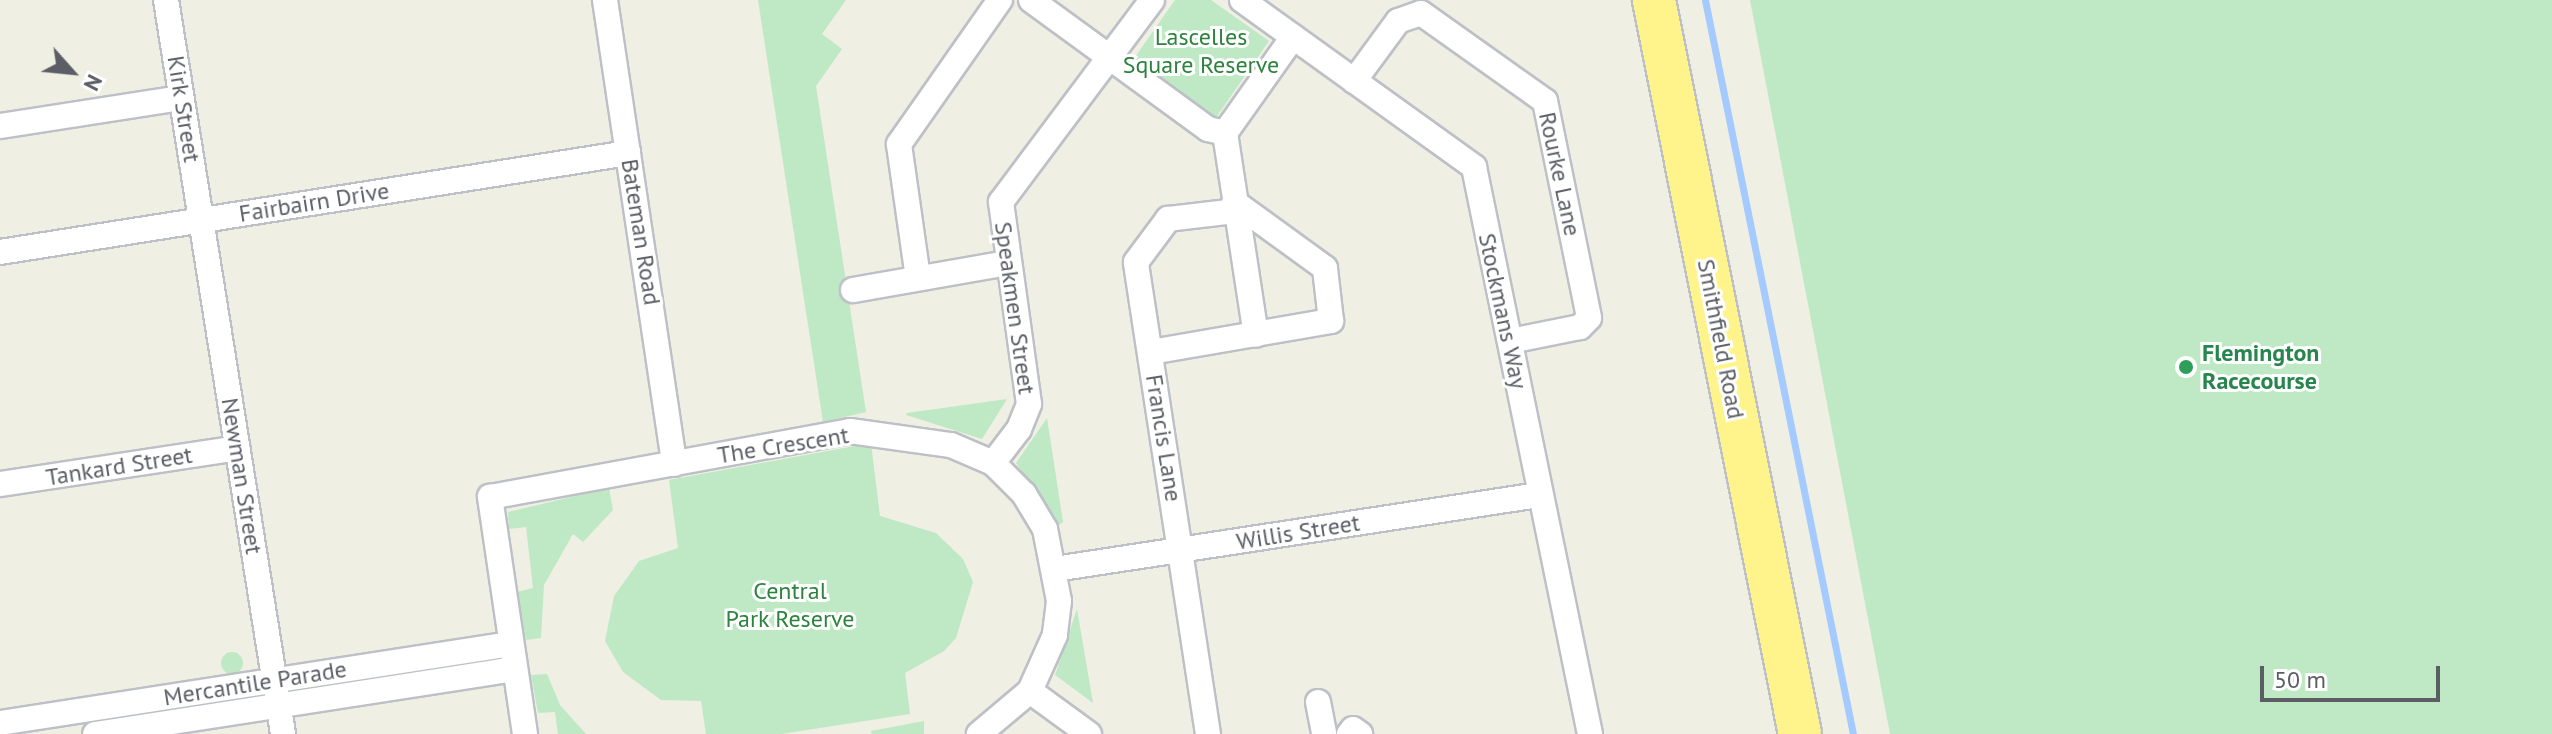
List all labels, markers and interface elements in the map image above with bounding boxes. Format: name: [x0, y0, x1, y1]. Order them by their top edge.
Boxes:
park label: Lascelles Square Reserve: [1123, 23, 1279, 79]
north arrow: [32, 32, 112, 112]
street label: Kirk Street: [161, 53, 207, 165]
text: N: [78, 70, 109, 96]
street label: Rourke Lane: [1533, 109, 1587, 239]
street label: Bateman Road: [615, 157, 667, 307]
street label: Fairbairn Drive: [237, 176, 391, 228]
street label: Speakmen Street: [989, 220, 1041, 396]
street label: Stockmans Way: [1472, 230, 1534, 392]
street label: Smithfield Road: [1691, 257, 1751, 421]
place label: Flemington Racecourse: [2202, 339, 2319, 395]
marker: Flemington Racecourse: [2177, 358, 2195, 376]
street label: Francis Lane: [1140, 372, 1188, 504]
street label: Newman Street: [215, 396, 269, 556]
street label: The Crescent: [715, 420, 851, 470]
street label: Tankard Street: [44, 440, 194, 492]
street label: Willis Street: [1234, 508, 1362, 556]
park label: Central Park Reserve: [725, 577, 855, 633]
scale bar: [2264, 650, 2444, 700]
street label: Mercantile Parade: [161, 654, 349, 712]
text: 50 m: [2274, 664, 2326, 695]

